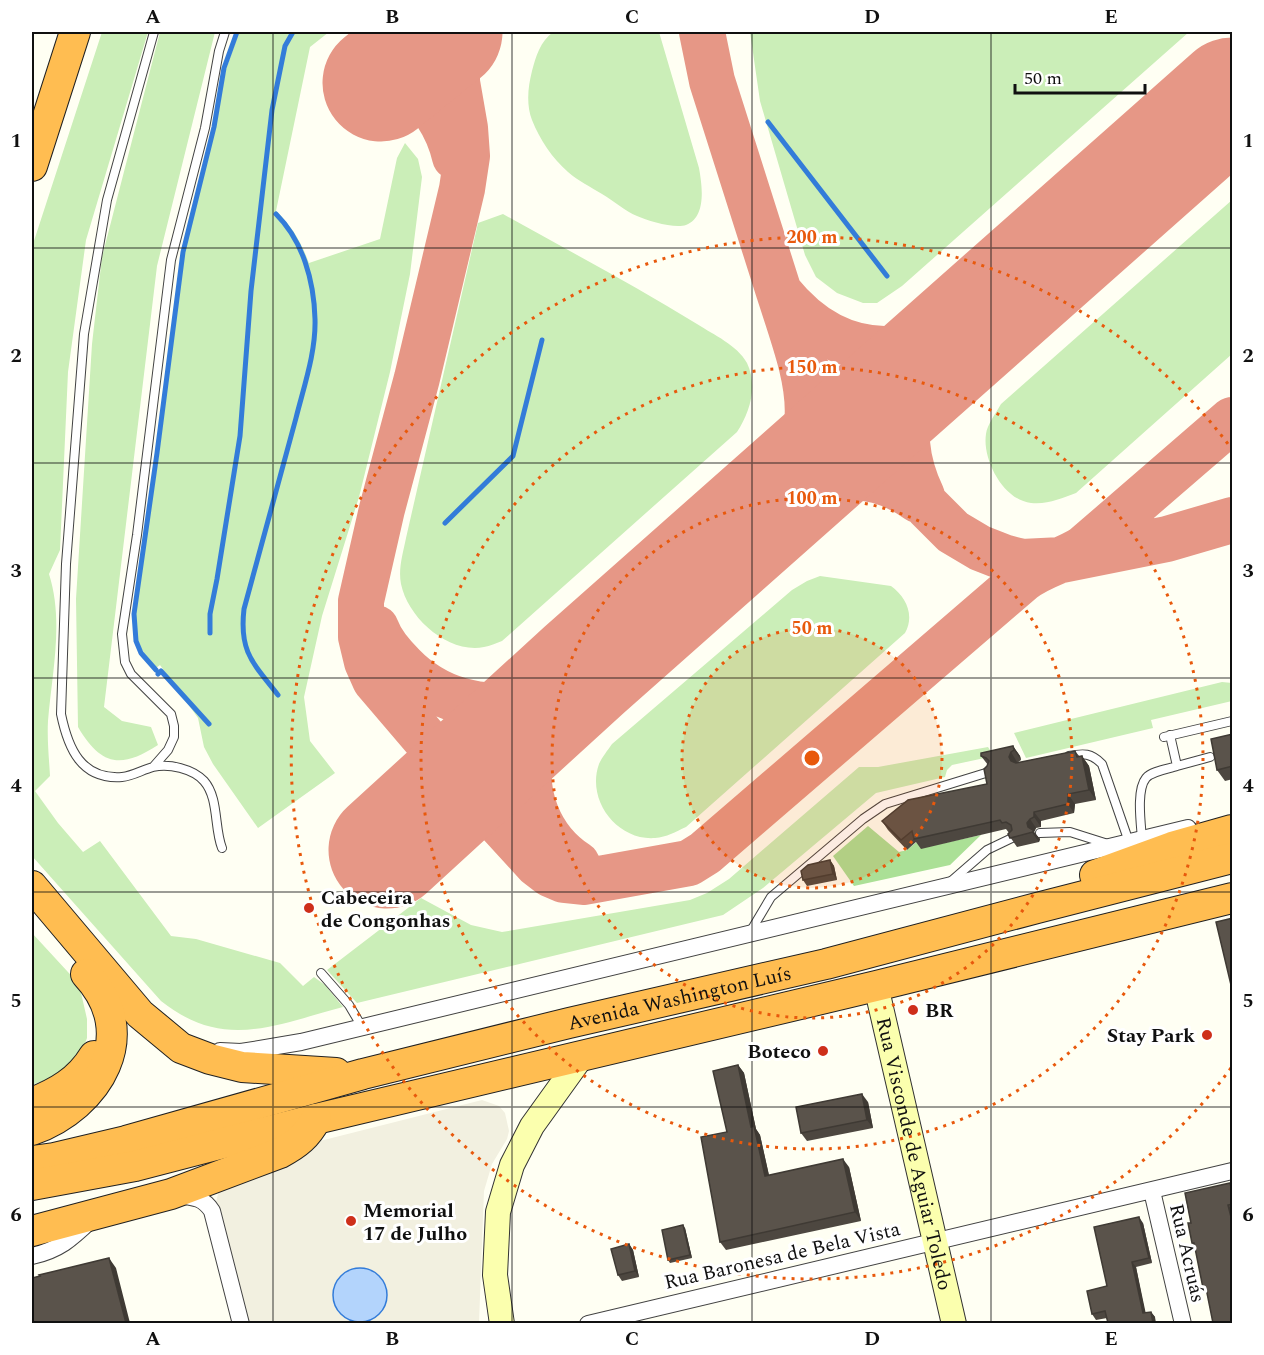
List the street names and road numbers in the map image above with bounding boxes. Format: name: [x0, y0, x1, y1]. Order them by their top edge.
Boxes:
street label: Avenida Washington Luís: [565, 958, 794, 1039]
street label: Rua Visconde de Aguiar Toledo: [868, 1014, 960, 1293]
street label: Rua Acruás: [1161, 1201, 1213, 1306]
street label: Rua Baronesa de Bela Vista: [661, 1214, 903, 1298]

